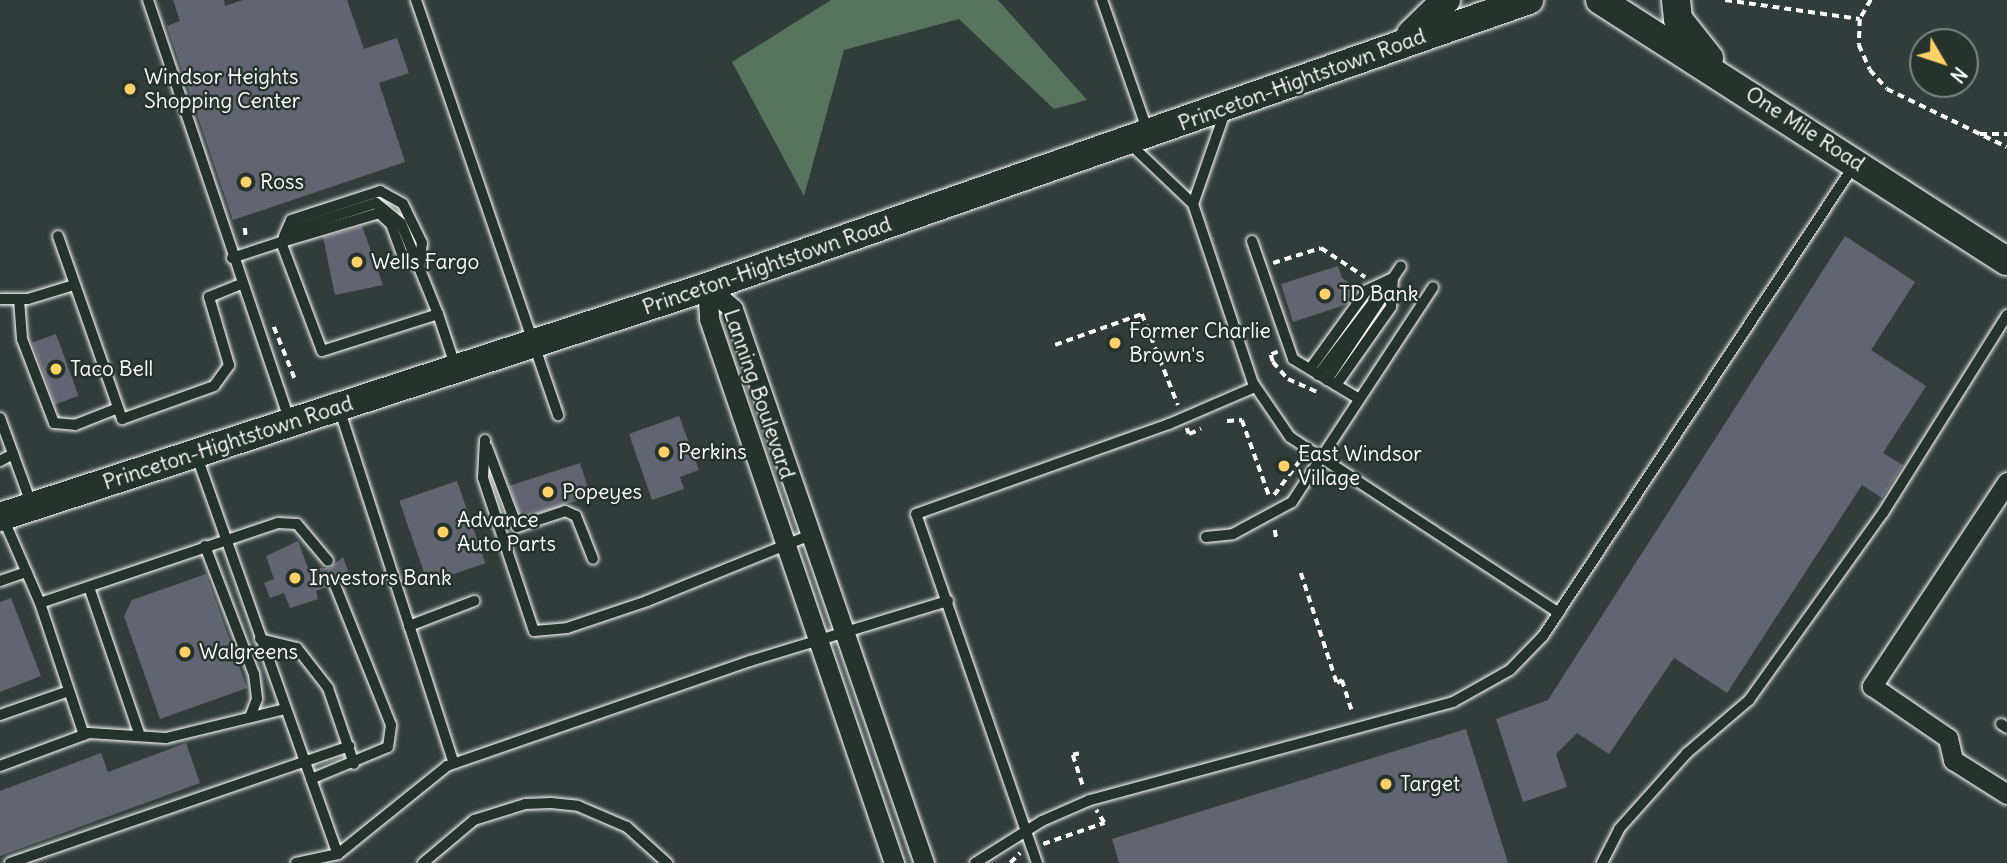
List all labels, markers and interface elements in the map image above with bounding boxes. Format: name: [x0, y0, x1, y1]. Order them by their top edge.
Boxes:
street label: Princeton-Hightstown Road: [1175, 23, 1429, 137]
north arrow: [1909, 28, 1979, 98]
text: N: [1945, 62, 1972, 88]
place label: Windsor Heights Shopping Center: [144, 64, 300, 114]
marker: Windsor Heights Shopping Center: [122, 81, 138, 97]
street label: One Mile Road: [1741, 81, 1869, 177]
place label: Ross: [260, 169, 304, 195]
marker: Ross: [238, 174, 254, 190]
street label: Princeton-Hightstown Road: [639, 212, 895, 320]
place label: Wells Fargo: [371, 249, 479, 275]
marker: Wells Fargo: [349, 254, 365, 270]
place label: TD Bank: [1339, 281, 1418, 307]
marker: TD Bank: [1317, 286, 1333, 302]
street label: Lanning Boulevard: [718, 306, 800, 482]
place label: Former Charlie Brown's: [1129, 318, 1271, 368]
marker: Former Charlie Brown's: [1107, 335, 1123, 351]
place label: Taco Bell: [70, 356, 153, 382]
marker: Taco Bell: [48, 361, 64, 377]
street label: Princeton-Hightstown Road: [100, 391, 356, 495]
place label: Perkins: [678, 439, 747, 465]
place label: East Windsor Village: [1298, 441, 1422, 491]
marker: Perkins: [656, 444, 672, 460]
marker: East Windsor Village: [1276, 458, 1292, 474]
place label: Popeyes: [562, 479, 642, 505]
marker: Popeyes: [540, 484, 556, 500]
place label: Advance Auto Parts: [457, 507, 556, 557]
marker: Advance Auto Parts: [435, 524, 451, 540]
place label: Investors Bank: [309, 565, 452, 591]
marker: Investors Bank: [287, 570, 303, 586]
place label: Walgreens: [199, 639, 298, 665]
marker: Walgreens: [177, 644, 193, 660]
place label: Target: [1400, 771, 1460, 797]
marker: Target: [1378, 776, 1394, 792]

